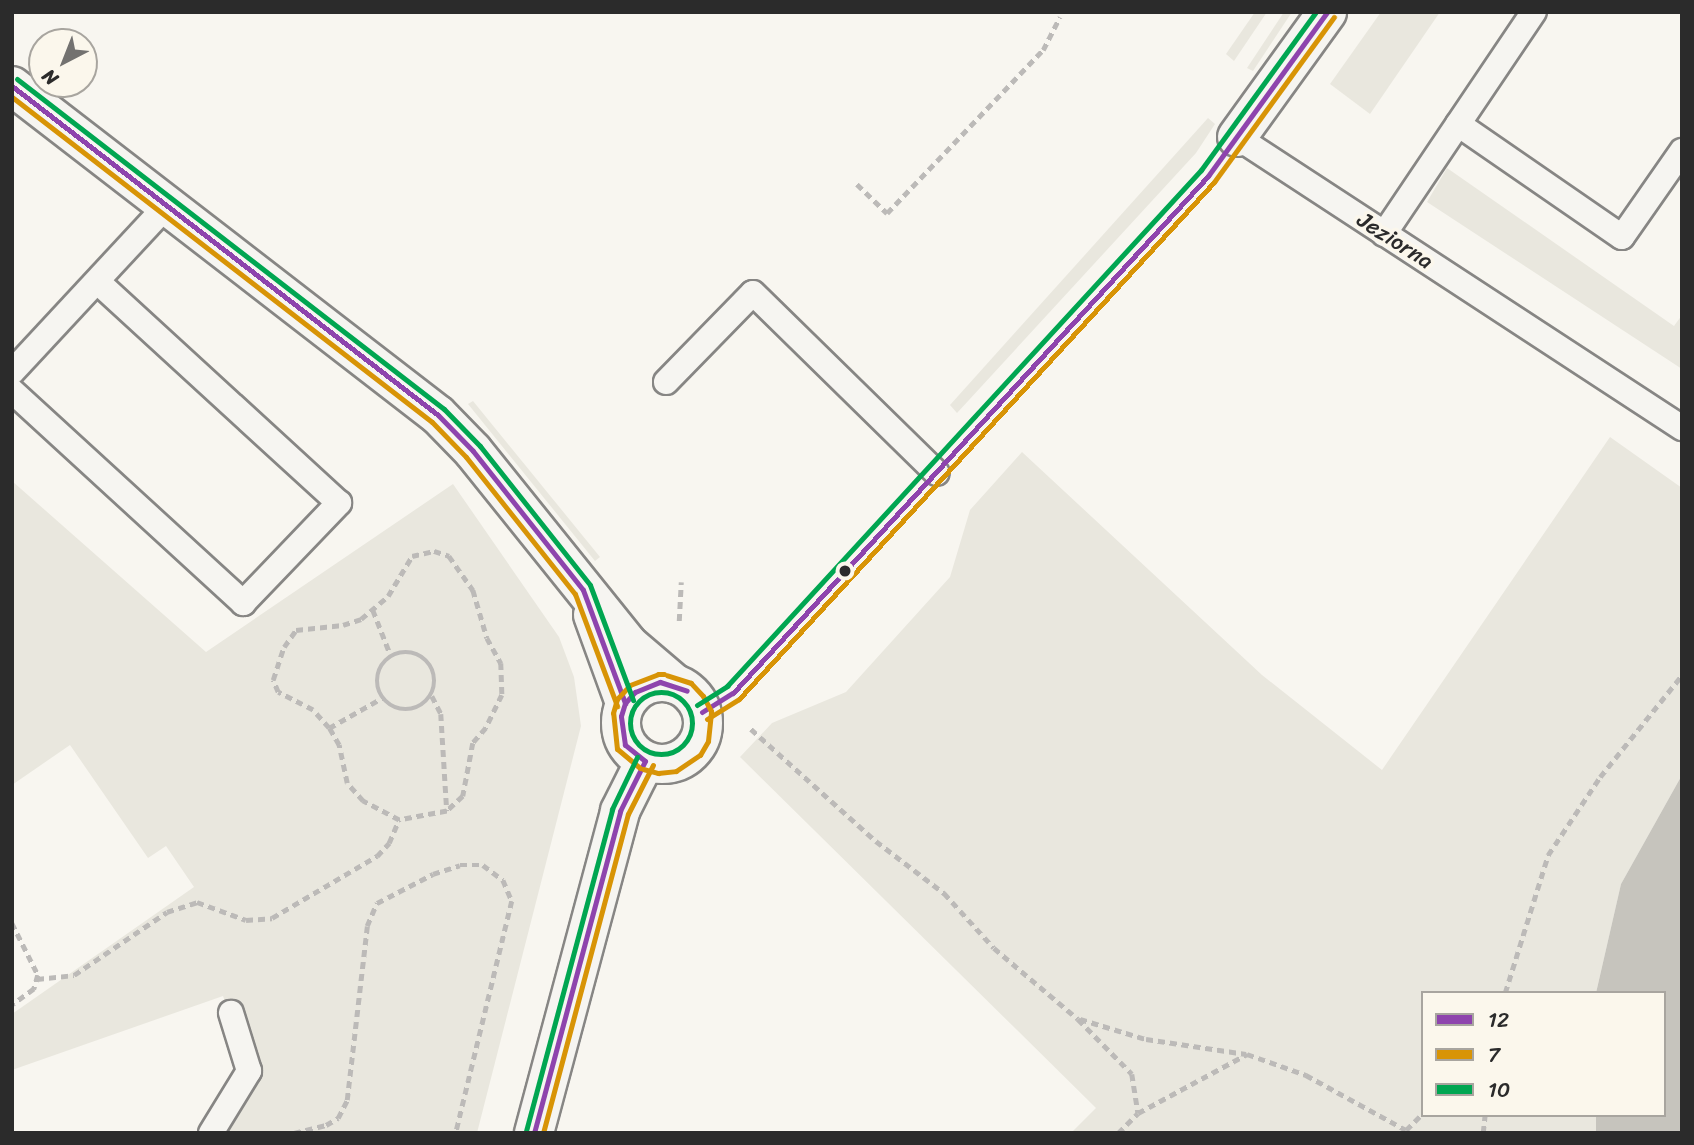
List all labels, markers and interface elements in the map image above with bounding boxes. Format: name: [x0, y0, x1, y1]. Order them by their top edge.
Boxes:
north arrow: [28, 28, 98, 98]
text: N: [34, 61, 66, 94]
street label: Jeziorna: [1352, 206, 1438, 276]
unlabelled marker: [838, 564, 852, 578]
legend: [1421, 991, 1666, 1117]
text: 12: [1488, 1001, 1509, 1039]
text: 7: [1488, 1036, 1500, 1074]
text: 10: [1488, 1071, 1510, 1109]

